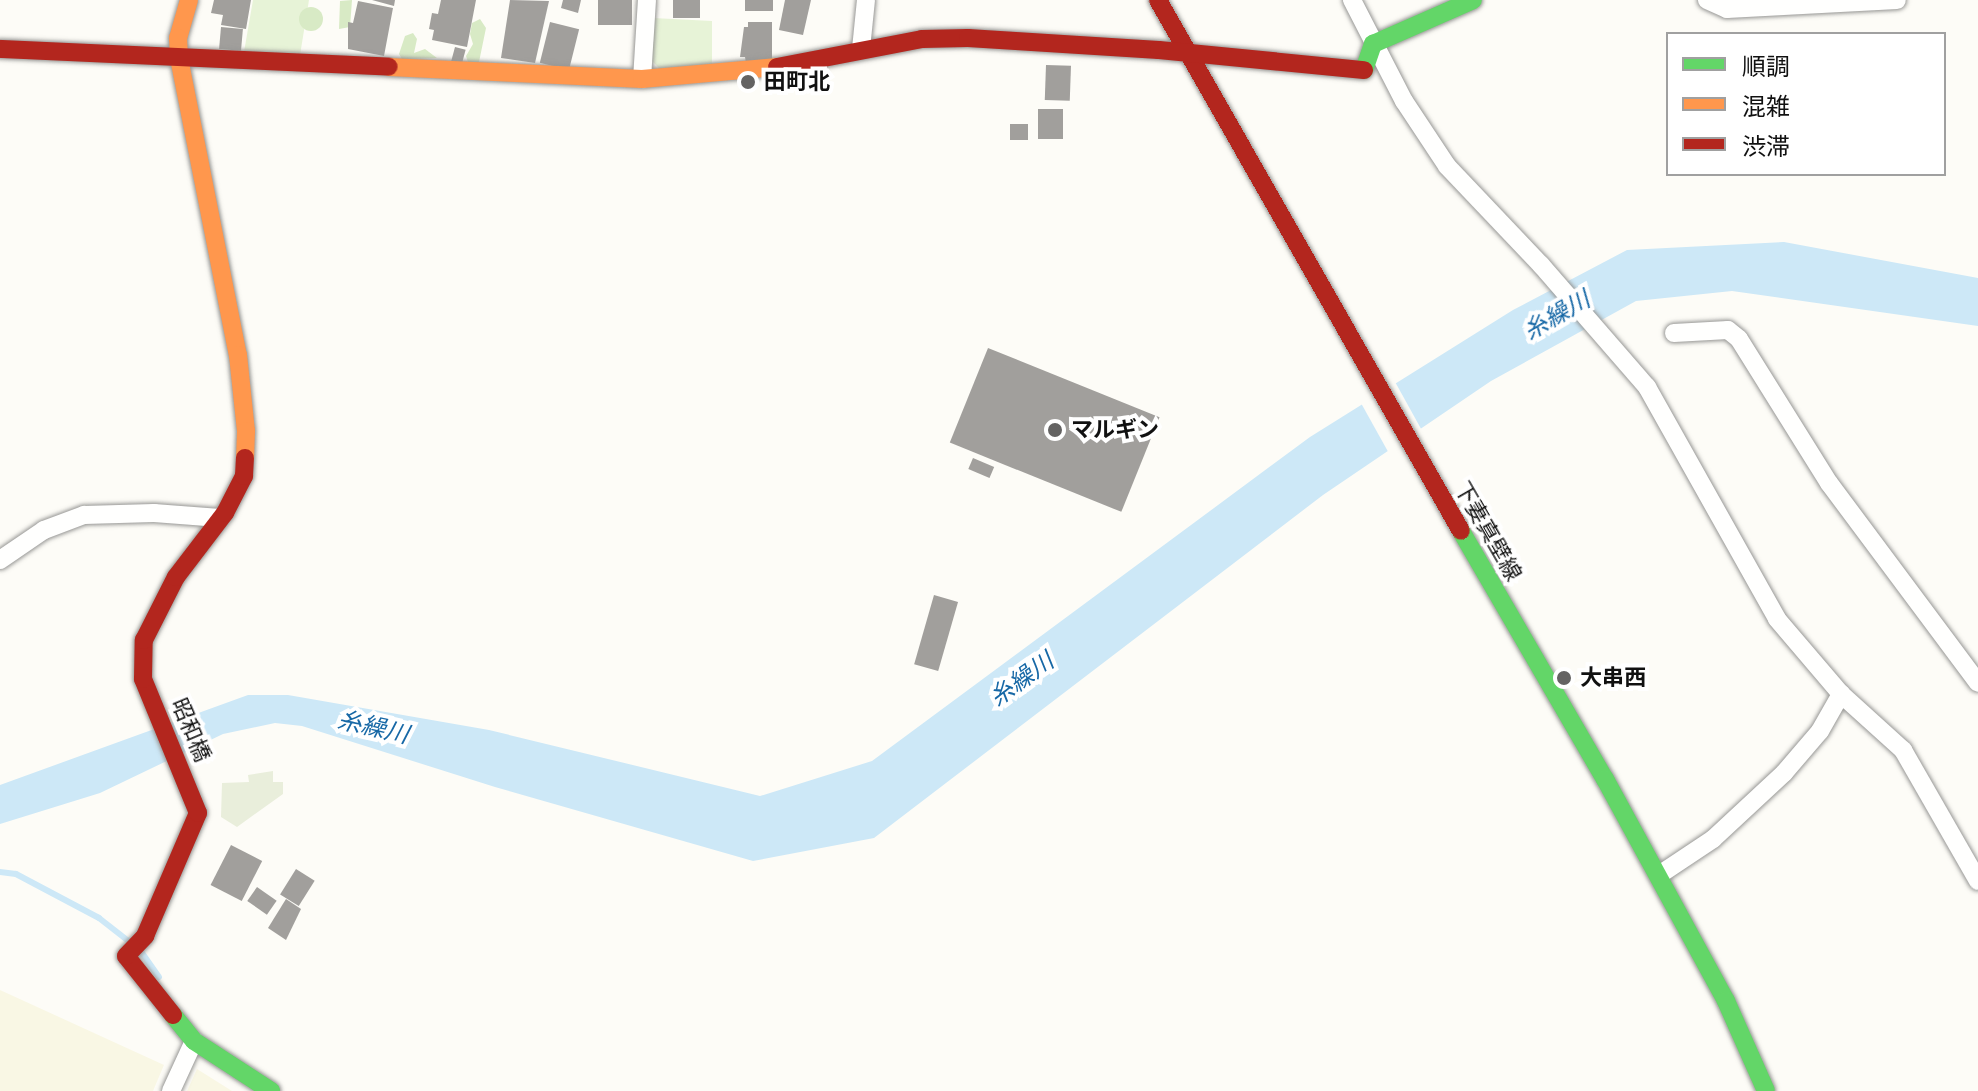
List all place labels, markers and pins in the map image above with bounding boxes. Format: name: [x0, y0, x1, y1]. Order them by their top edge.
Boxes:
place label: 田町北: [764, 69, 830, 95]
marker: 田町北: [739, 73, 757, 91]
place label: マルギン: [1071, 417, 1159, 443]
marker: マルギン: [1046, 421, 1064, 439]
place label: 大串西: [1580, 665, 1646, 691]
marker: 大串西: [1555, 669, 1573, 687]

